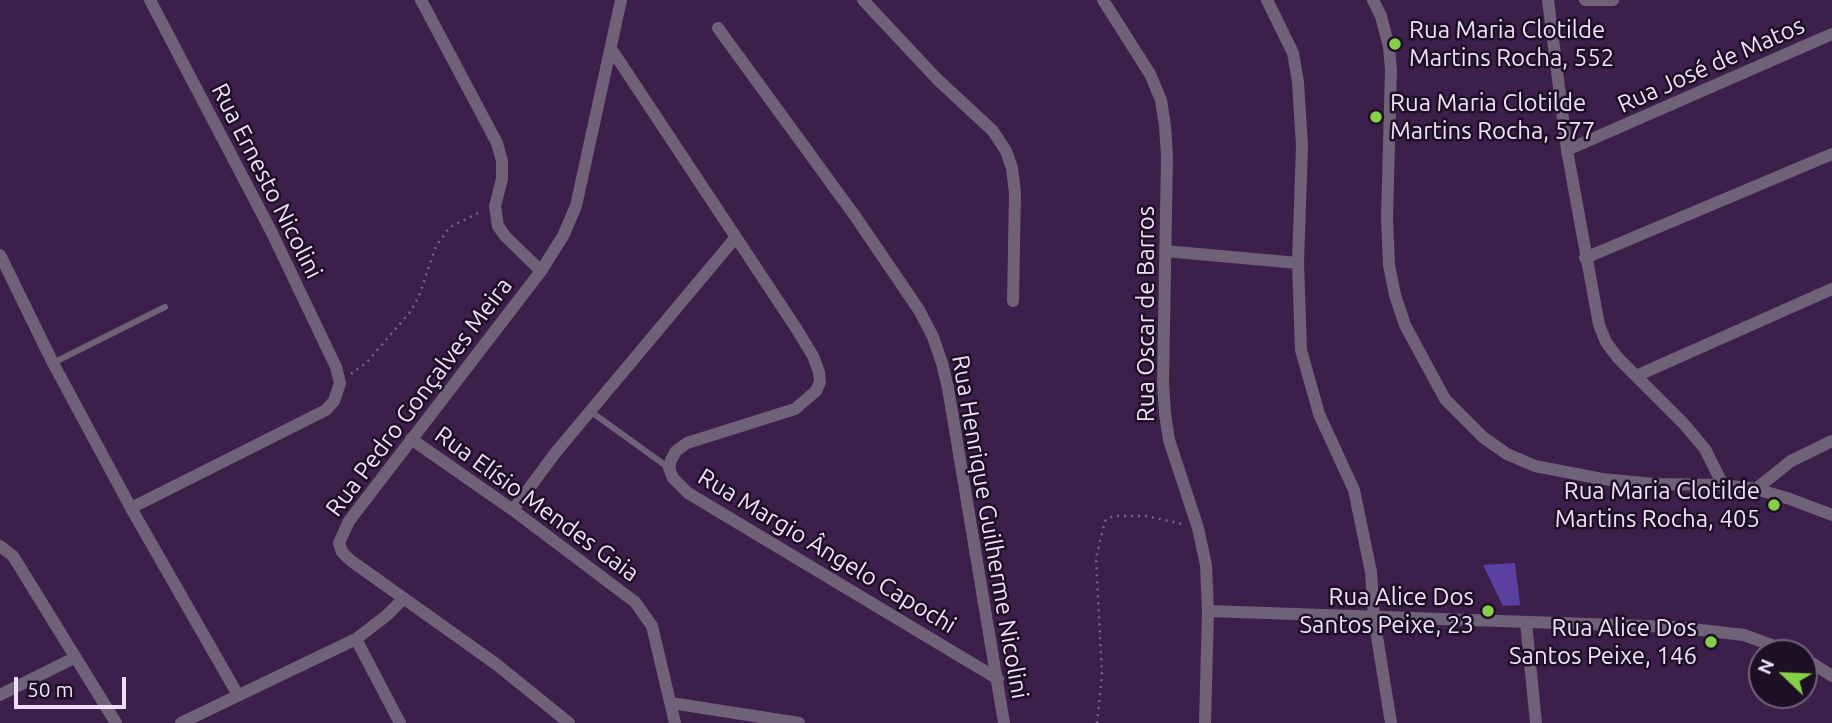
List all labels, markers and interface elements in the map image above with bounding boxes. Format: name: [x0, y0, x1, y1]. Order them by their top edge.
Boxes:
street label: Rua José de Matos: [1613, 11, 1809, 119]
place label: Rua Maria Clotilde Martins Rocha, 552: [1409, 16, 1614, 72]
marker: Rua Maria Clotilde Martins Rocha, 552: [1387, 36, 1403, 52]
street label: Rua Ernesto Nicolini: [205, 79, 329, 283]
place label: Rua Maria Clotilde Martins Rocha, 577: [1390, 89, 1595, 145]
marker: Rua Maria Clotilde Martins Rocha, 577: [1368, 109, 1384, 125]
street label: Rua Oscar de Barros: [1132, 206, 1160, 422]
street label: Rua Pedro Gonçalves Meira: [320, 272, 518, 522]
street label: Rua Henrique Guilherme Nicolini: [946, 353, 1034, 701]
street label: Rua Elísio Mendes Gaia: [429, 420, 645, 588]
street label: Rua Margio Ângelo Capochi: [693, 462, 961, 640]
place label: Rua Maria Clotilde Martins Rocha, 405: [1555, 477, 1760, 533]
marker: Rua Maria Clotilde Martins Rocha, 405: [1766, 497, 1782, 513]
place label: Rua Alice Dos Santos Peixe, 23: [1300, 583, 1474, 639]
marker: Rua Alice Dos Santos Peixe, 23: [1480, 603, 1496, 619]
place label: Rua Alice Dos Santos Peixe, 146: [1509, 614, 1697, 670]
marker: Rua Alice Dos Santos Peixe, 146: [1703, 634, 1719, 650]
north arrow: [1748, 639, 1818, 709]
text: N: [1753, 656, 1778, 677]
scale bar: [18, 664, 130, 708]
text: 50 m: [27, 677, 74, 701]

